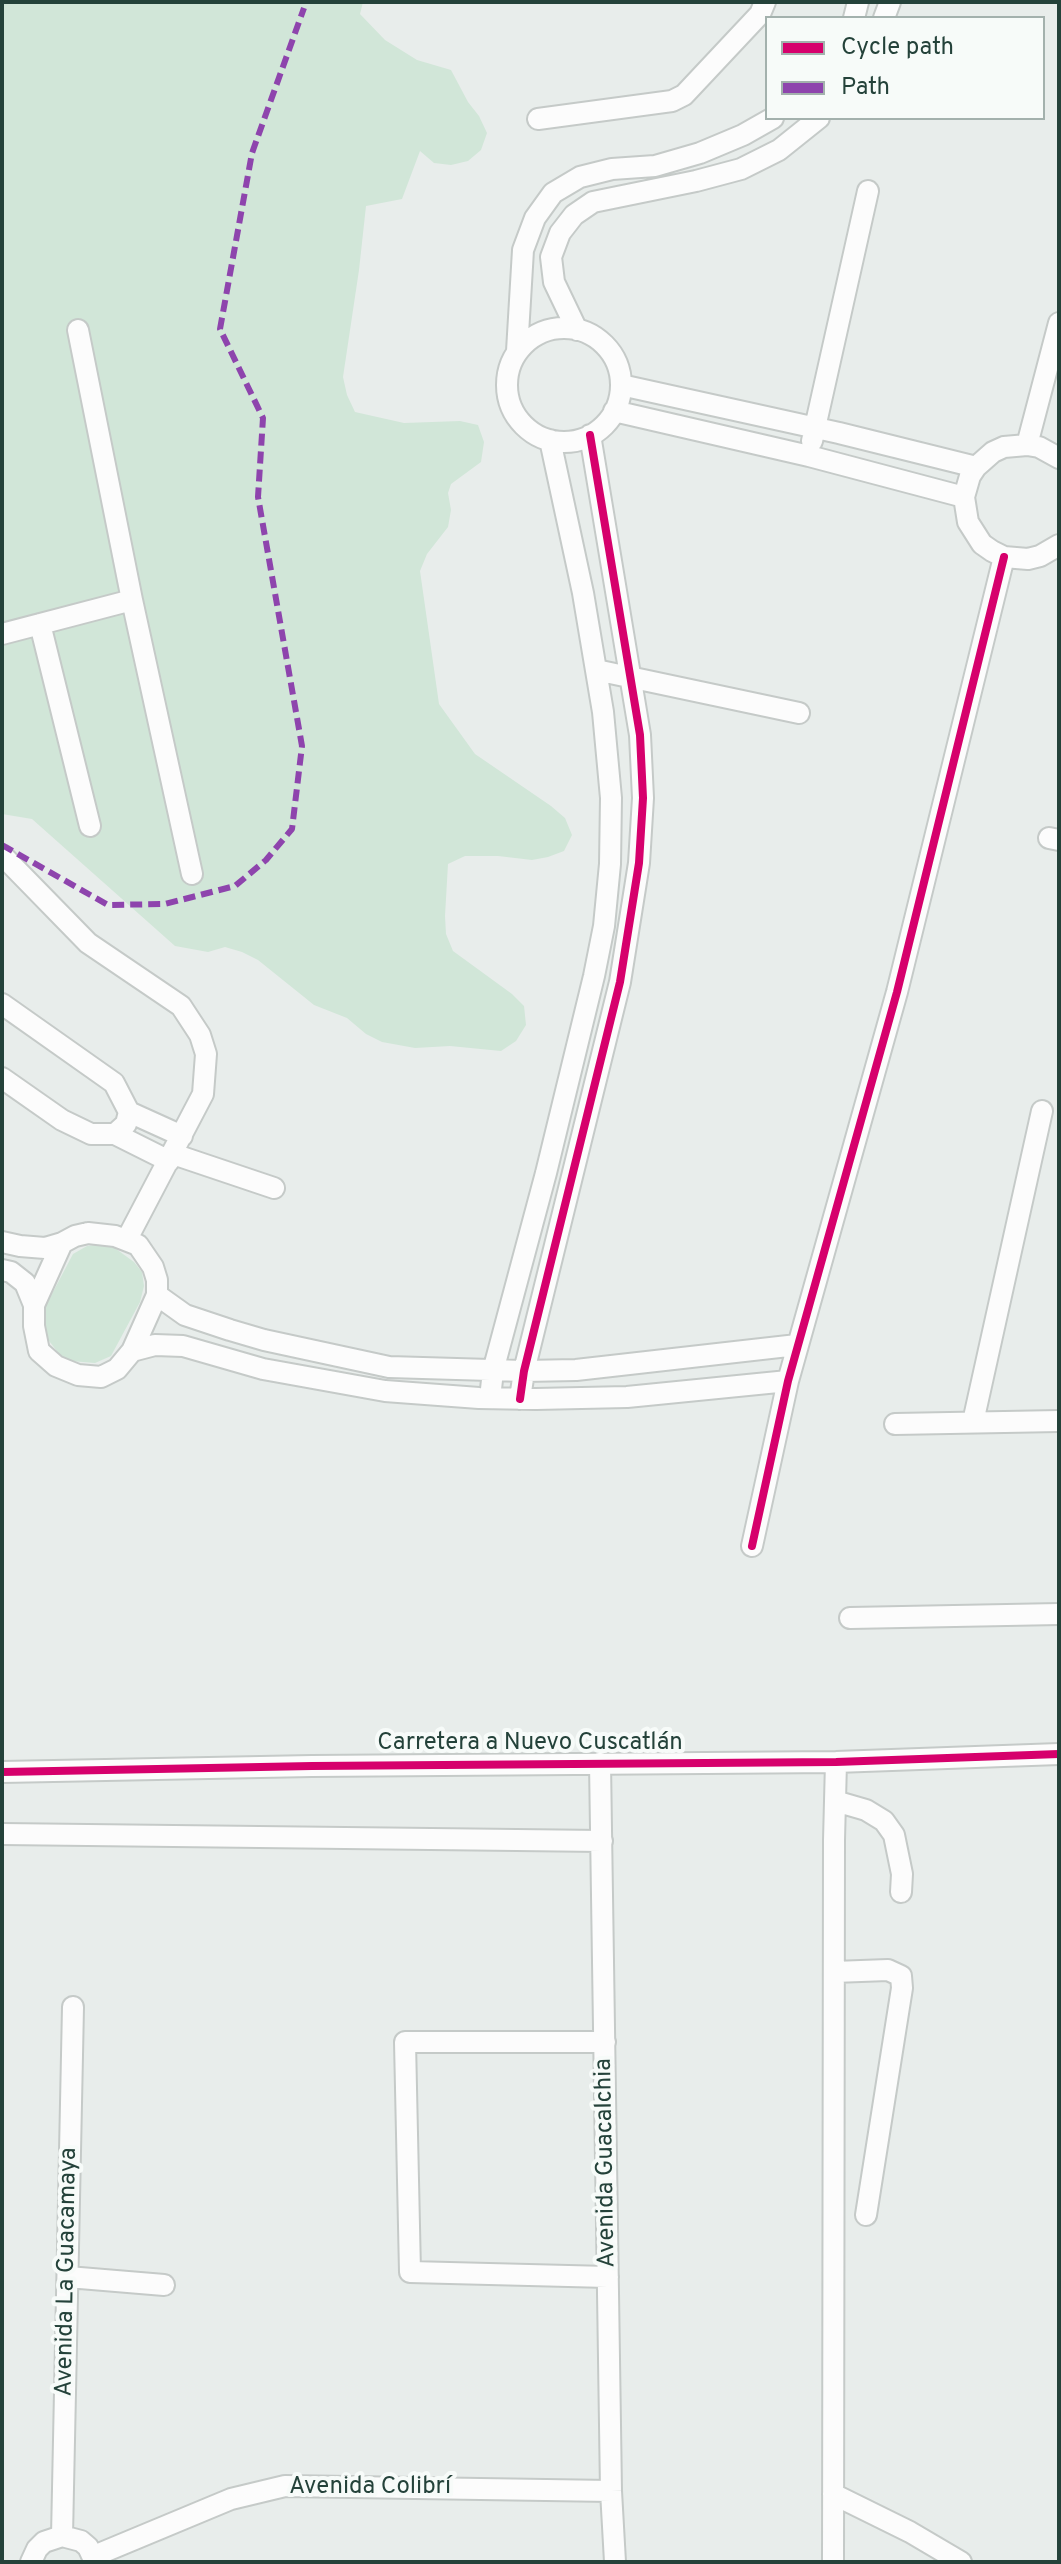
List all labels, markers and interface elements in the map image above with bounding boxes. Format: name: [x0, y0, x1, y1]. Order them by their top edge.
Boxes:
legend: [765, 16, 1045, 120]
text: Cycle path: [841, 33, 954, 63]
text: Path: [841, 73, 890, 103]
street label: Carretera a Nuevo Cuscatlán: [377, 1730, 683, 1758]
street label: Avenida Guacalchia: [591, 2058, 623, 2268]
street label: Avenida La Guacamaya: [51, 2147, 85, 2397]
street label: Avenida Colibrí: [289, 2474, 451, 2502]

